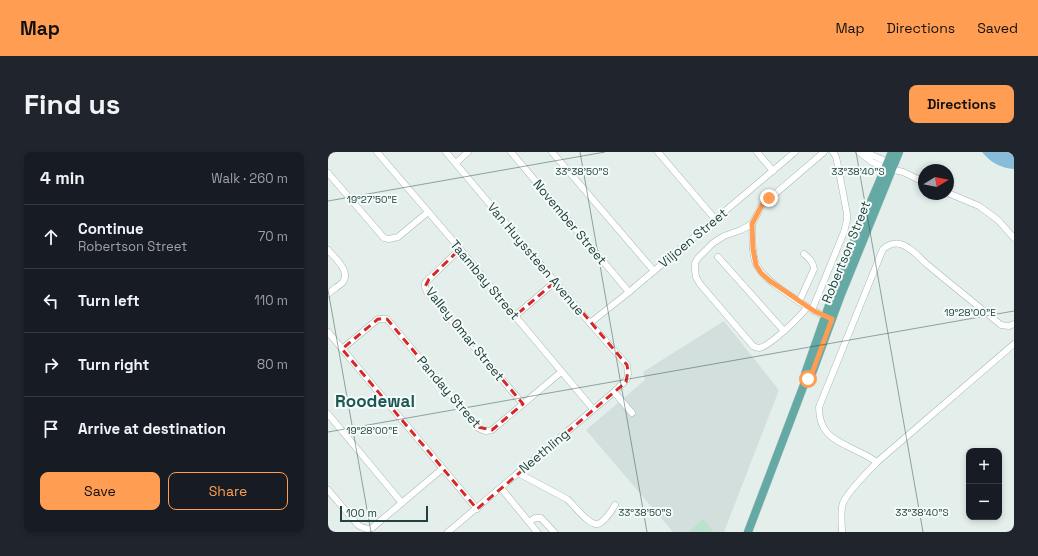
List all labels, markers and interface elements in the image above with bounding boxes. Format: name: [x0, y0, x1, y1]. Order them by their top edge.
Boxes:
text: Map: [20, 16, 60, 41]
text: Map: [835, 19, 865, 37]
text: Directions: [887, 19, 955, 37]
text: Saved: [977, 19, 1018, 37]
button: Directions: [909, 85, 1014, 123]
text: Find us: [24, 86, 121, 122]
north arrow: [918, 164, 954, 200]
text: 33°38'50"S: [555, 165, 609, 178]
text: 33°38'40"S: [831, 165, 885, 178]
text: 4 min: [40, 167, 85, 189]
text: Walk · 260 m: [211, 170, 288, 187]
street label: November Street: [529, 176, 611, 268]
route end: [760, 189, 778, 207]
text: 19°27'50"E: [347, 193, 398, 206]
street label: Robertson Street: [818, 198, 874, 306]
street label: Van Huyssteen Avenue: [484, 199, 588, 319]
street label: Viljoen Street: [655, 204, 731, 272]
text: Continue: [78, 219, 144, 238]
icon: ahead: [40, 226, 62, 248]
text: 70 m: [258, 228, 288, 245]
street label: Taambay Street: [447, 236, 523, 324]
text: Robertson Street: [78, 238, 187, 255]
street label: Valley Omar Street: [422, 284, 508, 384]
icon: left: [40, 290, 62, 312]
text: Turn left: [78, 291, 140, 310]
text: 110 m: [254, 292, 288, 309]
text: 19°28'00"E: [944, 306, 996, 319]
street label: Panday Street: [413, 353, 485, 431]
icon: right: [40, 354, 62, 376]
text: Turn right: [78, 355, 149, 374]
text: 80 m: [257, 356, 288, 373]
route start: [799, 370, 817, 388]
district label: Roodewal: [335, 390, 415, 412]
icon: arrive: [40, 418, 62, 440]
text: Arrive at destination: [78, 419, 226, 438]
text: 19°28'00"E: [346, 424, 398, 437]
street label: Neethling: [515, 425, 573, 477]
map controls: [966, 448, 1002, 520]
button: +: [966, 448, 1002, 484]
button: Save: [40, 472, 160, 510]
button: Share: [168, 472, 288, 510]
button: −: [966, 484, 1002, 520]
scale bar: [340, 504, 428, 523]
text: 100 m: [346, 506, 377, 520]
text: 33°38'50"S: [618, 506, 672, 519]
text: 33°38'40"S: [895, 506, 949, 519]

